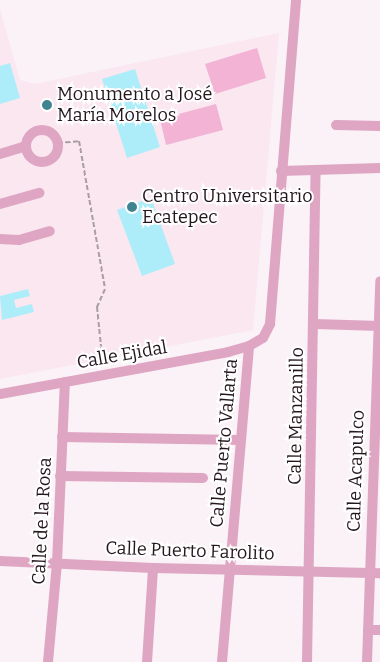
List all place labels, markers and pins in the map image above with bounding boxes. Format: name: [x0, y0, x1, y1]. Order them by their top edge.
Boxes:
place label: Monumento a José María Morelos: [57, 84, 212, 126]
marker: Monumento a José María Morelos: [41, 99, 53, 111]
place label: Centro Universitario Ecatepec: [142, 186, 313, 228]
marker: Centro Universitario Ecatepec: [126, 201, 138, 213]

